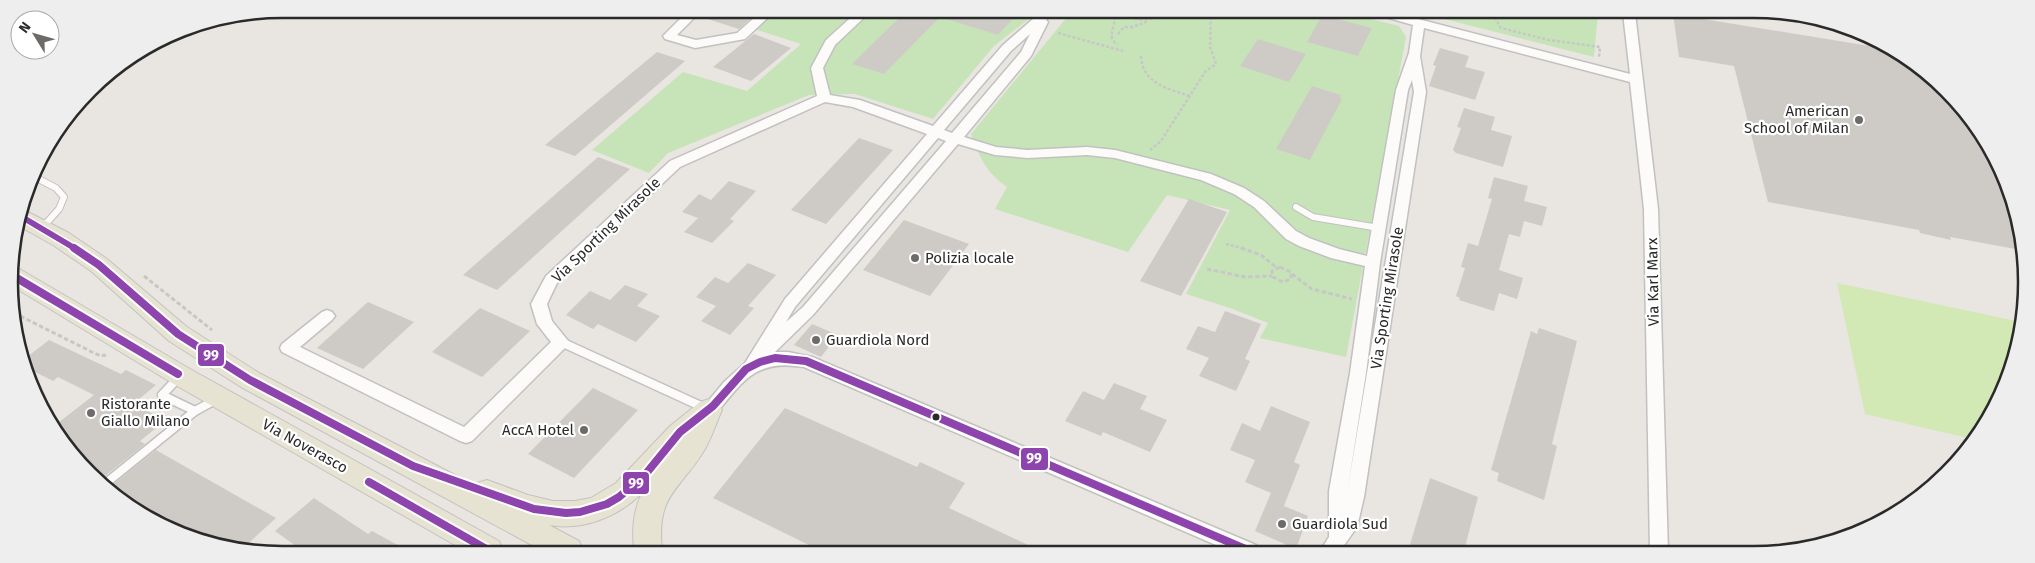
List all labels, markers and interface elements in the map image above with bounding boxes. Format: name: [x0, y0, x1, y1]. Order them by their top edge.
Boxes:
north arrow: [10, 10, 60, 60]
text: N: [15, 19, 35, 36]
place label: American School of Milan: [1744, 102, 1849, 137]
marker: American School of Milan: [1853, 114, 1865, 126]
street label: Via Sporting Mirasole: [548, 174, 664, 286]
street label: Via Sporting Mirasole: [1367, 225, 1407, 371]
street label: Via Karl Marx: [1643, 237, 1663, 326]
place label: Polizia locale: [925, 249, 1014, 267]
marker: Polizia locale: [909, 252, 921, 264]
place label: Guardiola Nord: [826, 331, 929, 349]
marker: Guardiola Nord: [810, 334, 822, 346]
line badge: 99: [197, 343, 225, 367]
text: 99: [203, 347, 219, 364]
place label: Ristorante Giallo Milano: [101, 395, 190, 430]
marker: Ristorante Giallo Milano: [85, 407, 97, 419]
unlabelled marker: [931, 412, 941, 422]
street label: Via Noverasco: [259, 415, 351, 477]
place label: AccA Hotel: [502, 421, 575, 439]
marker: AccA Hotel: [578, 424, 590, 436]
line badge: 99: [1020, 447, 1049, 471]
text: 99: [1026, 450, 1042, 467]
line badge: 99: [622, 471, 650, 495]
text: 99: [628, 475, 644, 492]
place label: Guardiola Sud: [1292, 515, 1388, 533]
marker: Guardiola Sud: [1276, 518, 1288, 530]

